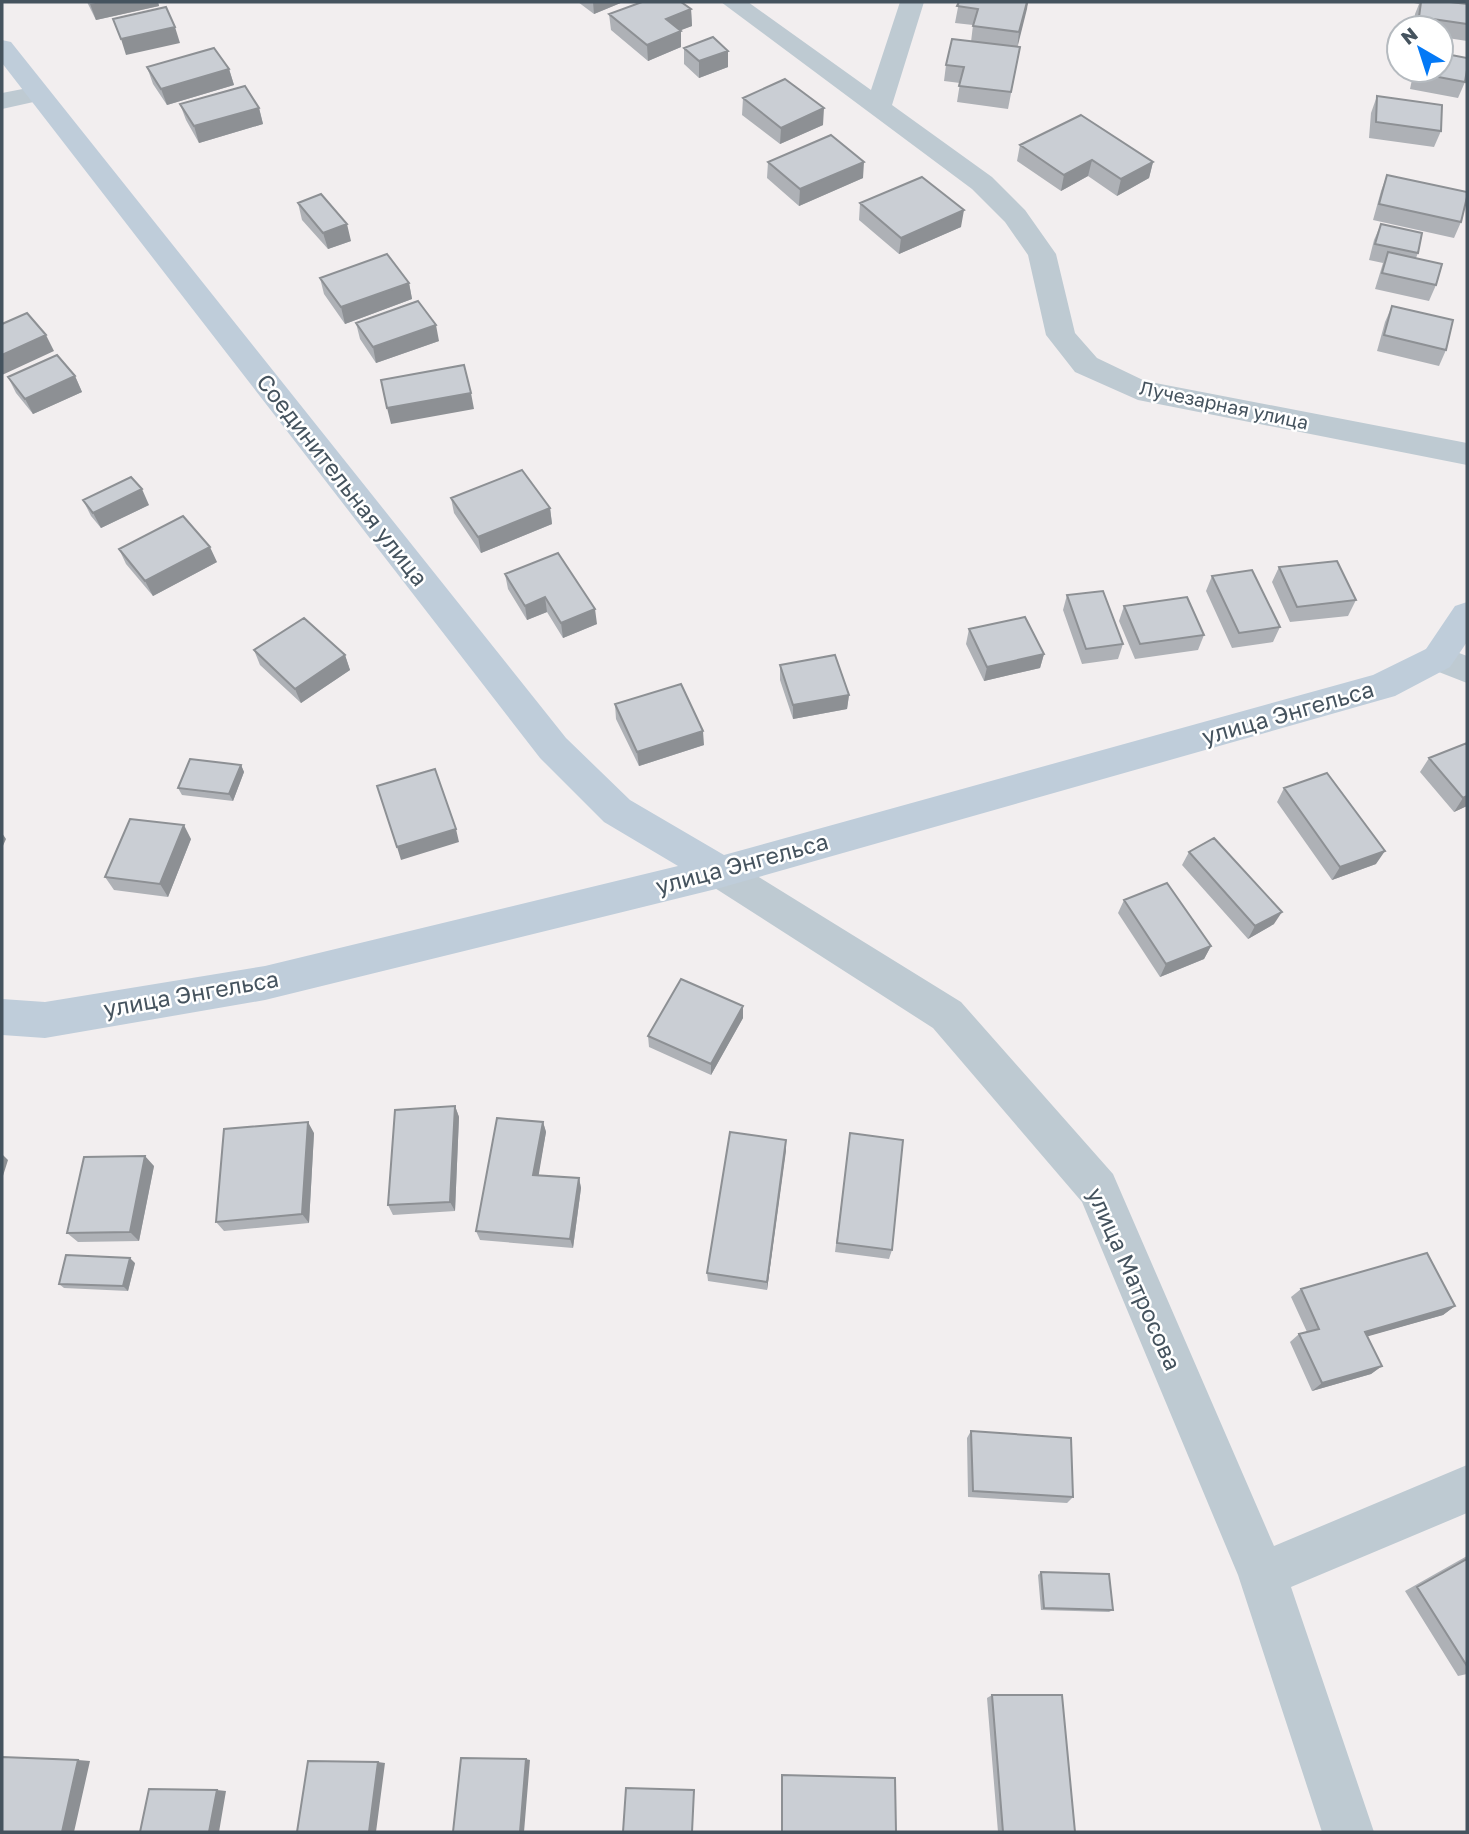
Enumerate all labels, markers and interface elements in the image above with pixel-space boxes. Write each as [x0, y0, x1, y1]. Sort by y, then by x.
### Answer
north arrow [1385, 14, 1455, 84]
text: N [1396, 22, 1422, 49]
street label: Соединительная улица [251, 368, 434, 591]
street label: Лучезарная улица [1138, 375, 1311, 434]
street label: улица Энгельса [1199, 674, 1377, 750]
street label: улица Энгельса [652, 827, 831, 900]
street label: улица Энгельса [101, 964, 281, 1022]
street label: улица Матросова [1082, 1183, 1188, 1374]

